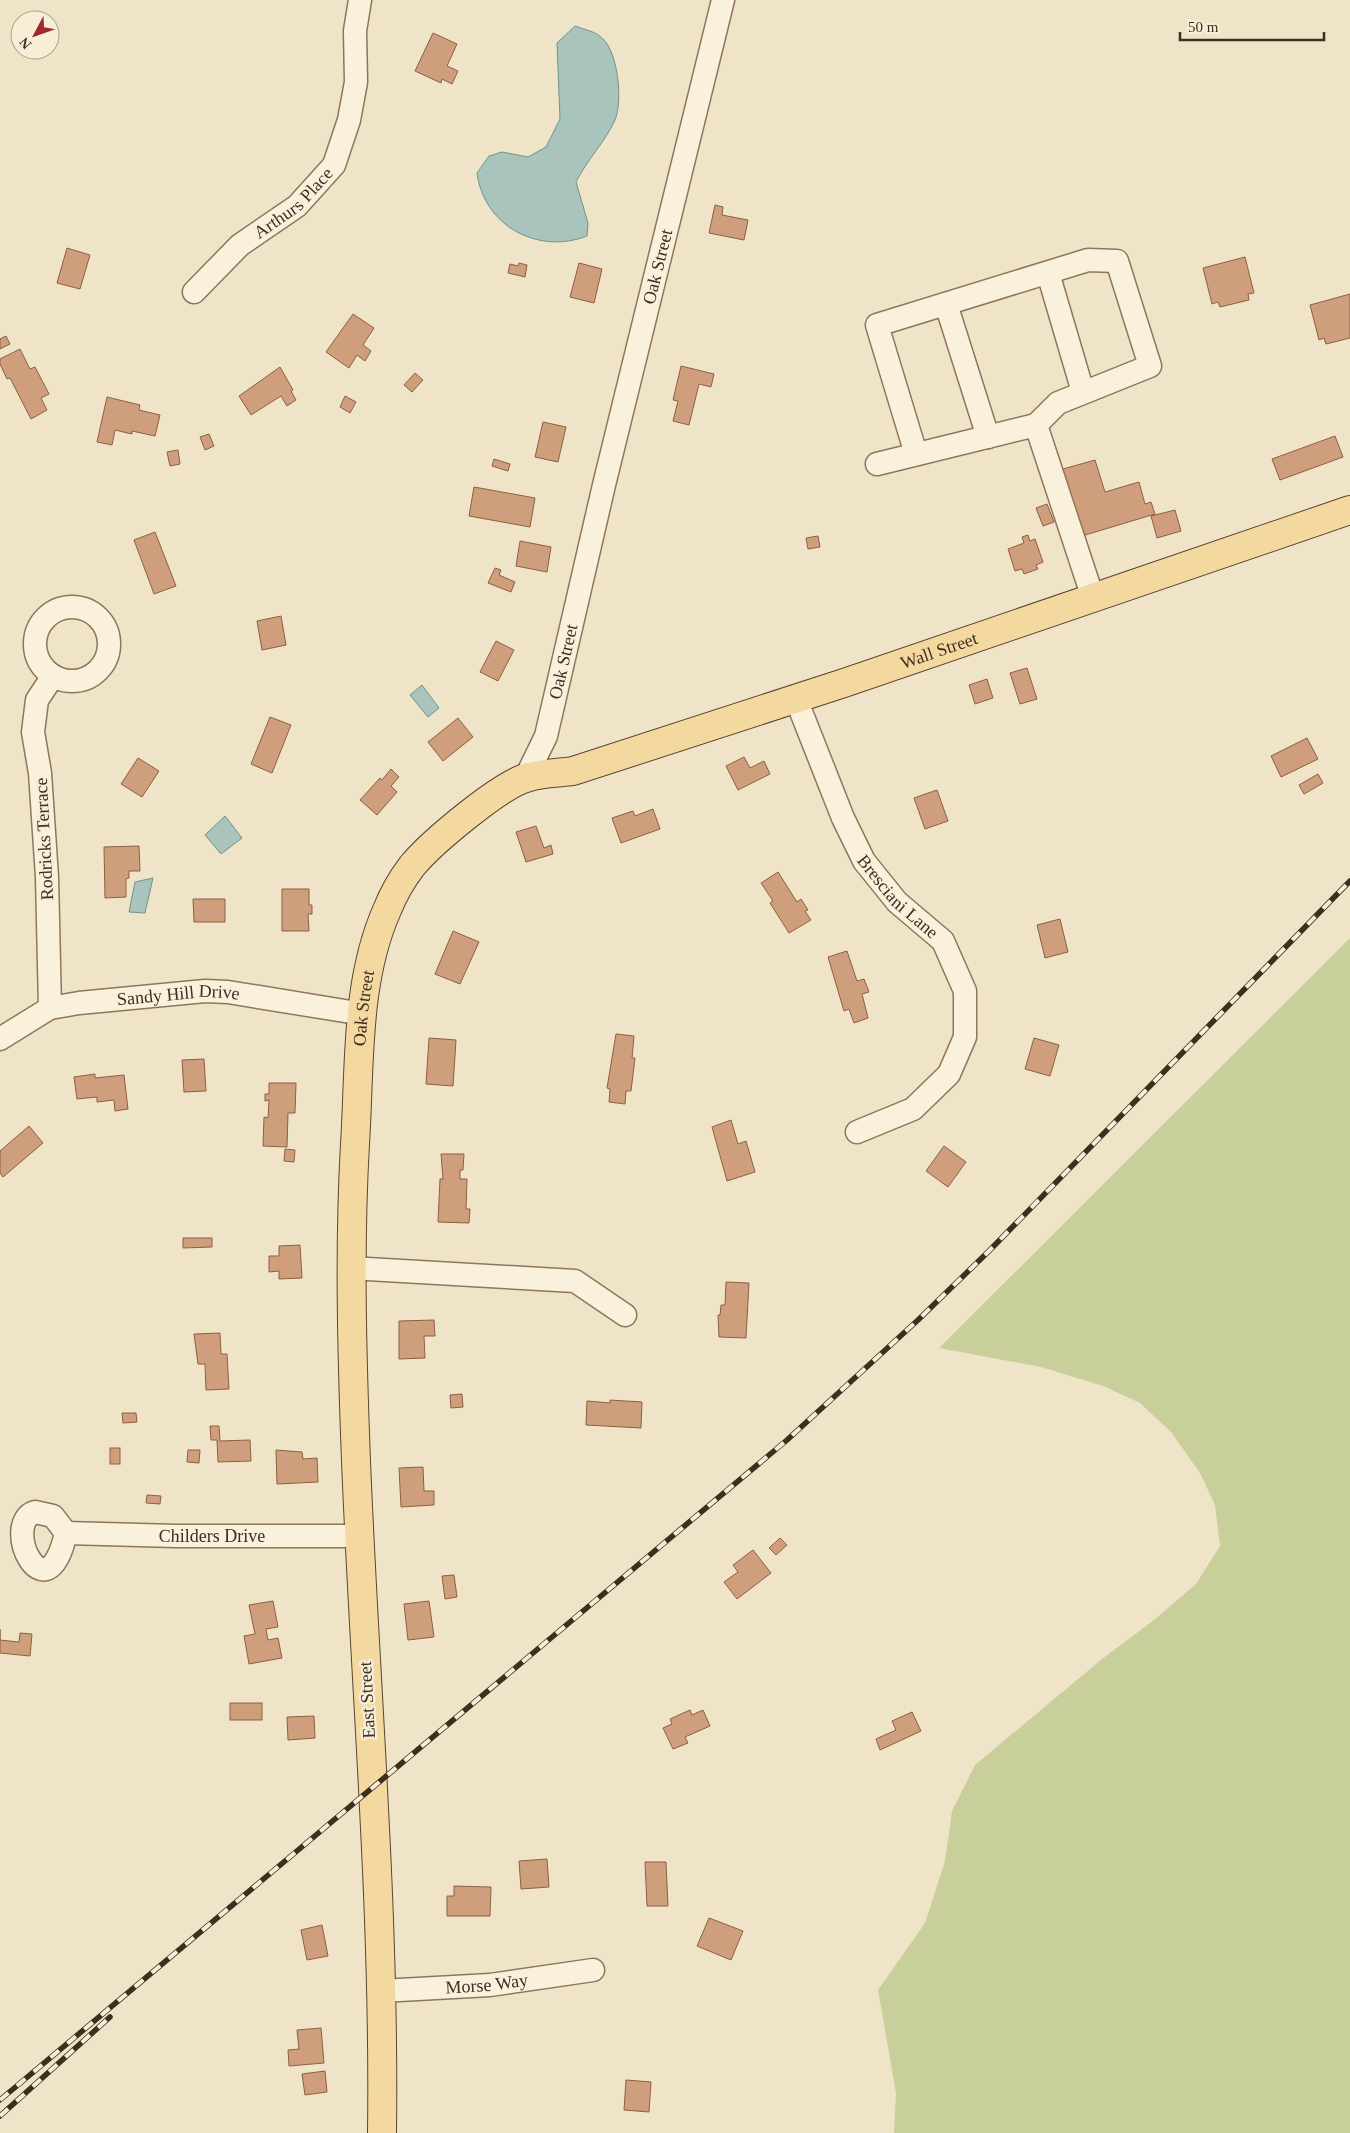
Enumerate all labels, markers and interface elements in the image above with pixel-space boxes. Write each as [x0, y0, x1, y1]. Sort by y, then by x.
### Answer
north arrow [10, 10, 60, 60]
scale bar [1180, 10, 1324, 42]
text: 50 m [1188, 19, 1219, 35]
text: N [17, 34, 35, 52]
street label: Arthurs Place [250, 163, 337, 243]
street label: Oak Street [639, 227, 676, 306]
street label: Oak Street [545, 622, 582, 701]
street label: Wall Street [898, 628, 980, 673]
street label: Rodricks Terrace [31, 777, 57, 901]
street label: Bresciani Lane [853, 851, 942, 943]
street label: Oak Street [349, 968, 378, 1047]
street label: Sandy Hill Drive [116, 981, 241, 1009]
street label: Childers Drive [158, 1526, 265, 1546]
street label: East Street [355, 1661, 379, 1739]
street label: Morse Way [445, 1970, 529, 1997]

